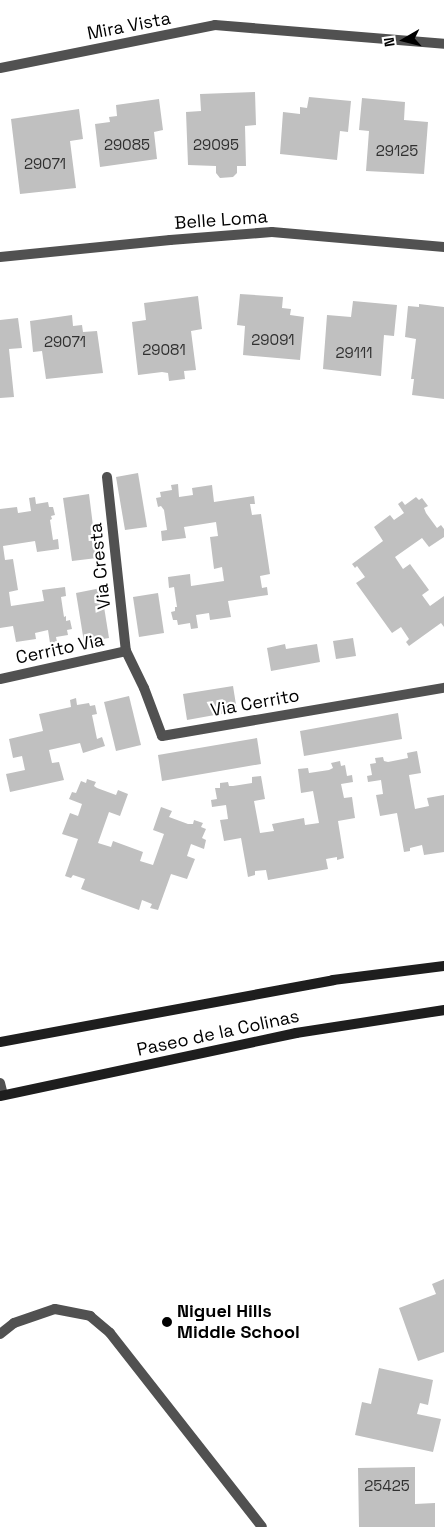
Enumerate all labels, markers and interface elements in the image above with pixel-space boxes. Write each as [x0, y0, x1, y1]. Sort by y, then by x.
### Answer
street label: Mira Vista [85, 7, 173, 45]
north arrow [379, 15, 429, 65]
text: N [380, 36, 399, 48]
house number: 29085 [104, 136, 150, 154]
house number: 29095 [193, 136, 239, 154]
house number: 29125 [376, 142, 418, 160]
house number: 29071 [24, 155, 66, 173]
street label: Belle Loma [174, 206, 268, 234]
house number: 29091 [251, 331, 295, 349]
house number: 29071 [44, 333, 86, 351]
house number: 29081 [142, 341, 186, 359]
house number: 29111 [336, 344, 372, 362]
street label: Via Cresta [85, 522, 115, 610]
street label: Cerrito Via [14, 629, 106, 669]
street label: Via Cerrito [209, 685, 301, 721]
street label: Paseo de la Colinas [135, 1005, 301, 1061]
place label: Niguel Hills Middle School [177, 1301, 300, 1344]
marker: Niguel Hills Middle School [161, 1316, 173, 1328]
house number: 25425 [364, 1477, 410, 1495]

